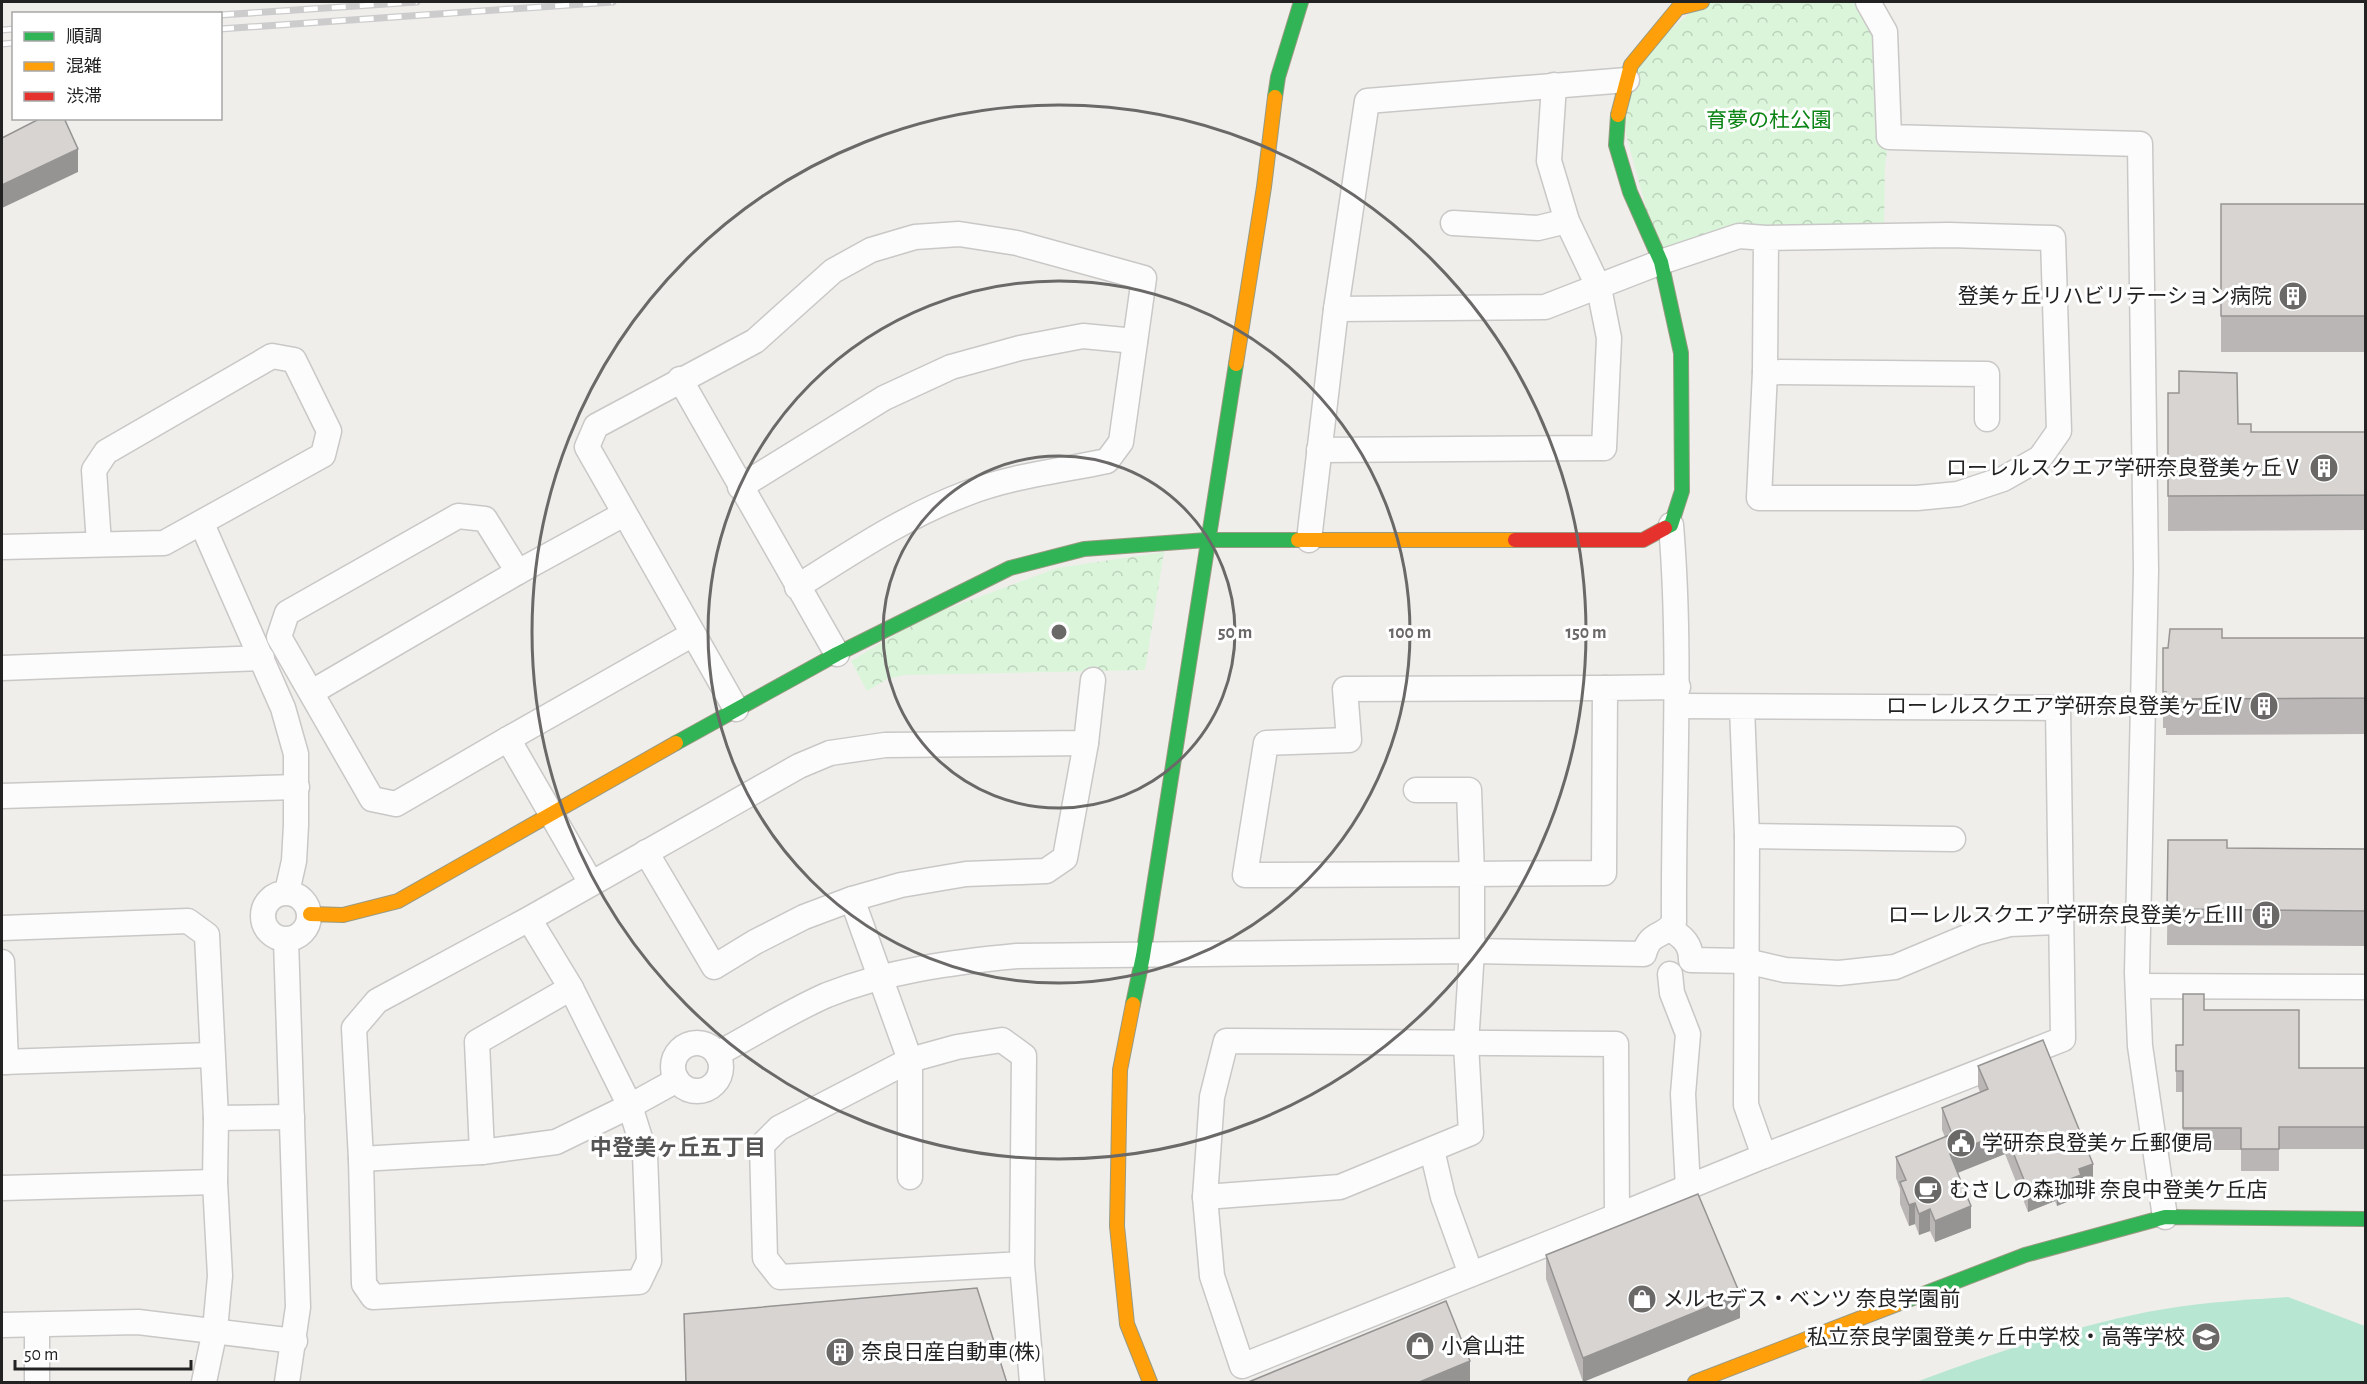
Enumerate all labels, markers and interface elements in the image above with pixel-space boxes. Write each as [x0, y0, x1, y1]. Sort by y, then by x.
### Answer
legend [12, 12, 222, 120]
text: 順調 [66, 28, 102, 46]
text: 混雑 [66, 56, 102, 76]
text: 渋滞 [66, 87, 102, 106]
park label: 育夢の杜公園 [1706, 109, 1832, 131]
building icon: 登美ヶ丘リハビリテーション病院 [2277, 280, 2309, 312]
place label: 登美ヶ丘リハビリテーション病院 [1957, 285, 2272, 307]
building icon: ローレルスクエア学研奈良登美ヶ丘Ⅴ [2308, 452, 2340, 484]
place label: ローレルスクエア学研奈良登美ヶ丘Ⅴ [1946, 457, 2303, 479]
centre of rings [1049, 622, 1069, 642]
text: 50 m [1218, 624, 1252, 642]
text: 100 m [1389, 624, 1431, 642]
text: 150 m [1566, 624, 1606, 642]
building icon: ローレルスクエア学研奈良登美ヶ丘Ⅳ [2248, 690, 2280, 722]
place label: ローレルスクエア学研奈良登美ヶ丘Ⅳ [1886, 695, 2243, 717]
building icon: ローレルスクエア学研奈良登美ヶ丘Ⅲ [2250, 899, 2282, 931]
place label: ローレルスクエア学研奈良登美ヶ丘Ⅲ [1888, 904, 2245, 926]
public building icon: 学研奈良登美ヶ丘郵便局 [1945, 1127, 1977, 1159]
place label: 学研奈良登美ヶ丘郵便局 [1982, 1132, 2213, 1154]
district label: 中登美ヶ丘五丁目 [590, 1136, 766, 1159]
cafe icon: むさしの森珈琲 奈良中登美ケ丘店 [1912, 1174, 1944, 1206]
place label: むさしの森珈琲 奈良中登美ケ丘店 [1949, 1179, 2267, 1201]
shop icon: メルセデス・ベンツ 奈良学園前 [1626, 1283, 1658, 1315]
place label: メルセデス・ベンツ 奈良学園前 [1663, 1288, 1960, 1310]
school or university icon: 私立奈良学園登美ヶ丘中学校・高等学校 [2190, 1321, 2222, 1353]
place label: 私立奈良学園登美ヶ丘中学校・高等学校 [1807, 1326, 2185, 1348]
shop icon: 小倉山荘 [1404, 1330, 1436, 1362]
scale bar [15, 1333, 190, 1371]
place label: 小倉山荘 [1441, 1335, 1525, 1357]
building icon: 奈良日産自動車(株) [824, 1336, 856, 1368]
place label: 奈良日産自動車(株) [861, 1341, 1041, 1363]
text: 50 m [24, 1346, 58, 1364]

